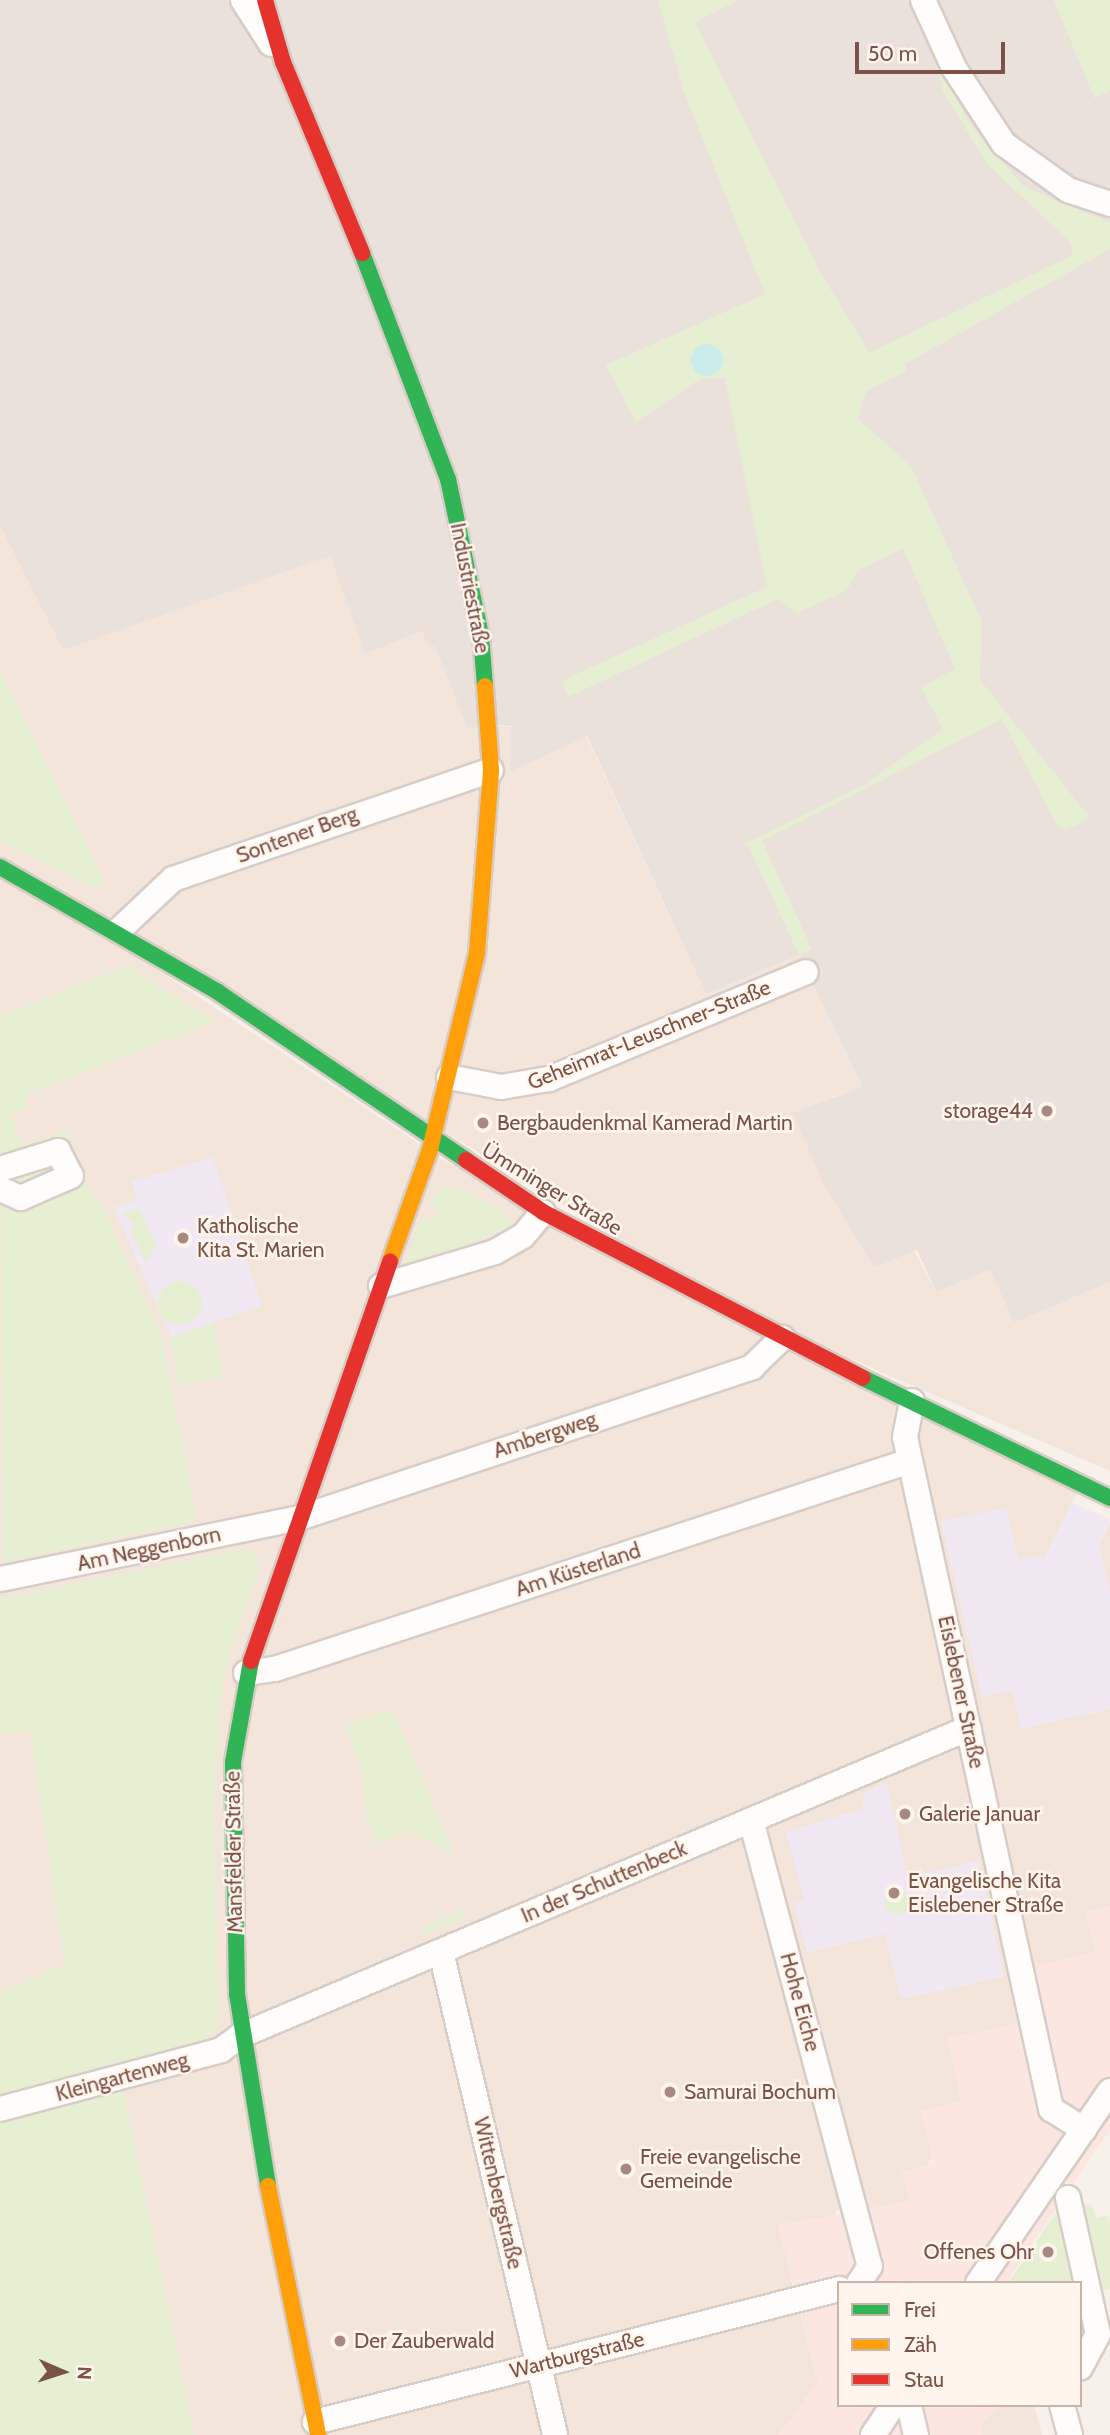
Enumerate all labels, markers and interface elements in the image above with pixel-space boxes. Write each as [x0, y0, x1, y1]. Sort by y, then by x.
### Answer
scale bar [858, 28, 1009, 72]
text: 50 m [868, 41, 917, 66]
street label: Industriestraße [445, 521, 495, 655]
street label: Sontener Berg [233, 801, 361, 869]
street label: Geheimrat-Leuschner-Straße [524, 975, 774, 1095]
place label: storage44 [944, 1098, 1033, 1124]
marker: storage44 [1039, 1103, 1055, 1119]
place label: Bergbaudenkmal Kamerad Martin [497, 1110, 793, 1136]
marker: Bergbaudenkmal Kamerad Martin [475, 1115, 491, 1131]
street label: Ümminger Straße [477, 1137, 627, 1241]
place label: Katholische Kita St. Marien [197, 1213, 324, 1263]
marker: Katholische Kita St. Marien [175, 1230, 191, 1246]
street label: Ambergweg [490, 1406, 600, 1464]
street label: Am Neggenborn [75, 1521, 223, 1577]
street label: Am Küsterland [512, 1538, 644, 1602]
street label: Eislebener Straße [933, 1613, 989, 1771]
street label: Mansfelder Straße [220, 1771, 248, 1933]
place label: Galerie Januar [919, 1801, 1040, 1827]
marker: Galerie Januar [897, 1806, 913, 1822]
street label: In der Schuttenbeck [517, 1836, 691, 1928]
place label: Evangelische Kita Eislebener Straße [908, 1868, 1063, 1918]
marker: Evangelische Kita Eislebener Straße [886, 1885, 902, 1901]
street label: Hohe Eiche [775, 1950, 825, 2054]
street label: Kleingartenweg [53, 2047, 191, 2107]
place label: Samurai Bochum [684, 2079, 836, 2105]
marker: Samurai Bochum [662, 2084, 678, 2100]
street label: Wittenbergstraße [468, 2115, 528, 2271]
place label: Freie evangelische Gemeinde [640, 2144, 801, 2194]
marker: Freie evangelische Gemeinde [618, 2161, 634, 2177]
place label: Offenes Ohr [924, 2239, 1034, 2265]
marker: Offenes Ohr [1040, 2244, 1056, 2260]
legend [837, 2281, 1082, 2407]
text: Frei [904, 2297, 936, 2322]
street label: Wartburgstraße [507, 2326, 647, 2384]
place label: Der Zauberwald [354, 2328, 494, 2354]
text: Zäh [904, 2332, 937, 2357]
marker: Der Zauberwald [332, 2333, 348, 2349]
north arrow [28, 2337, 98, 2407]
text: N [73, 2366, 96, 2380]
text: Stau [904, 2367, 944, 2392]

